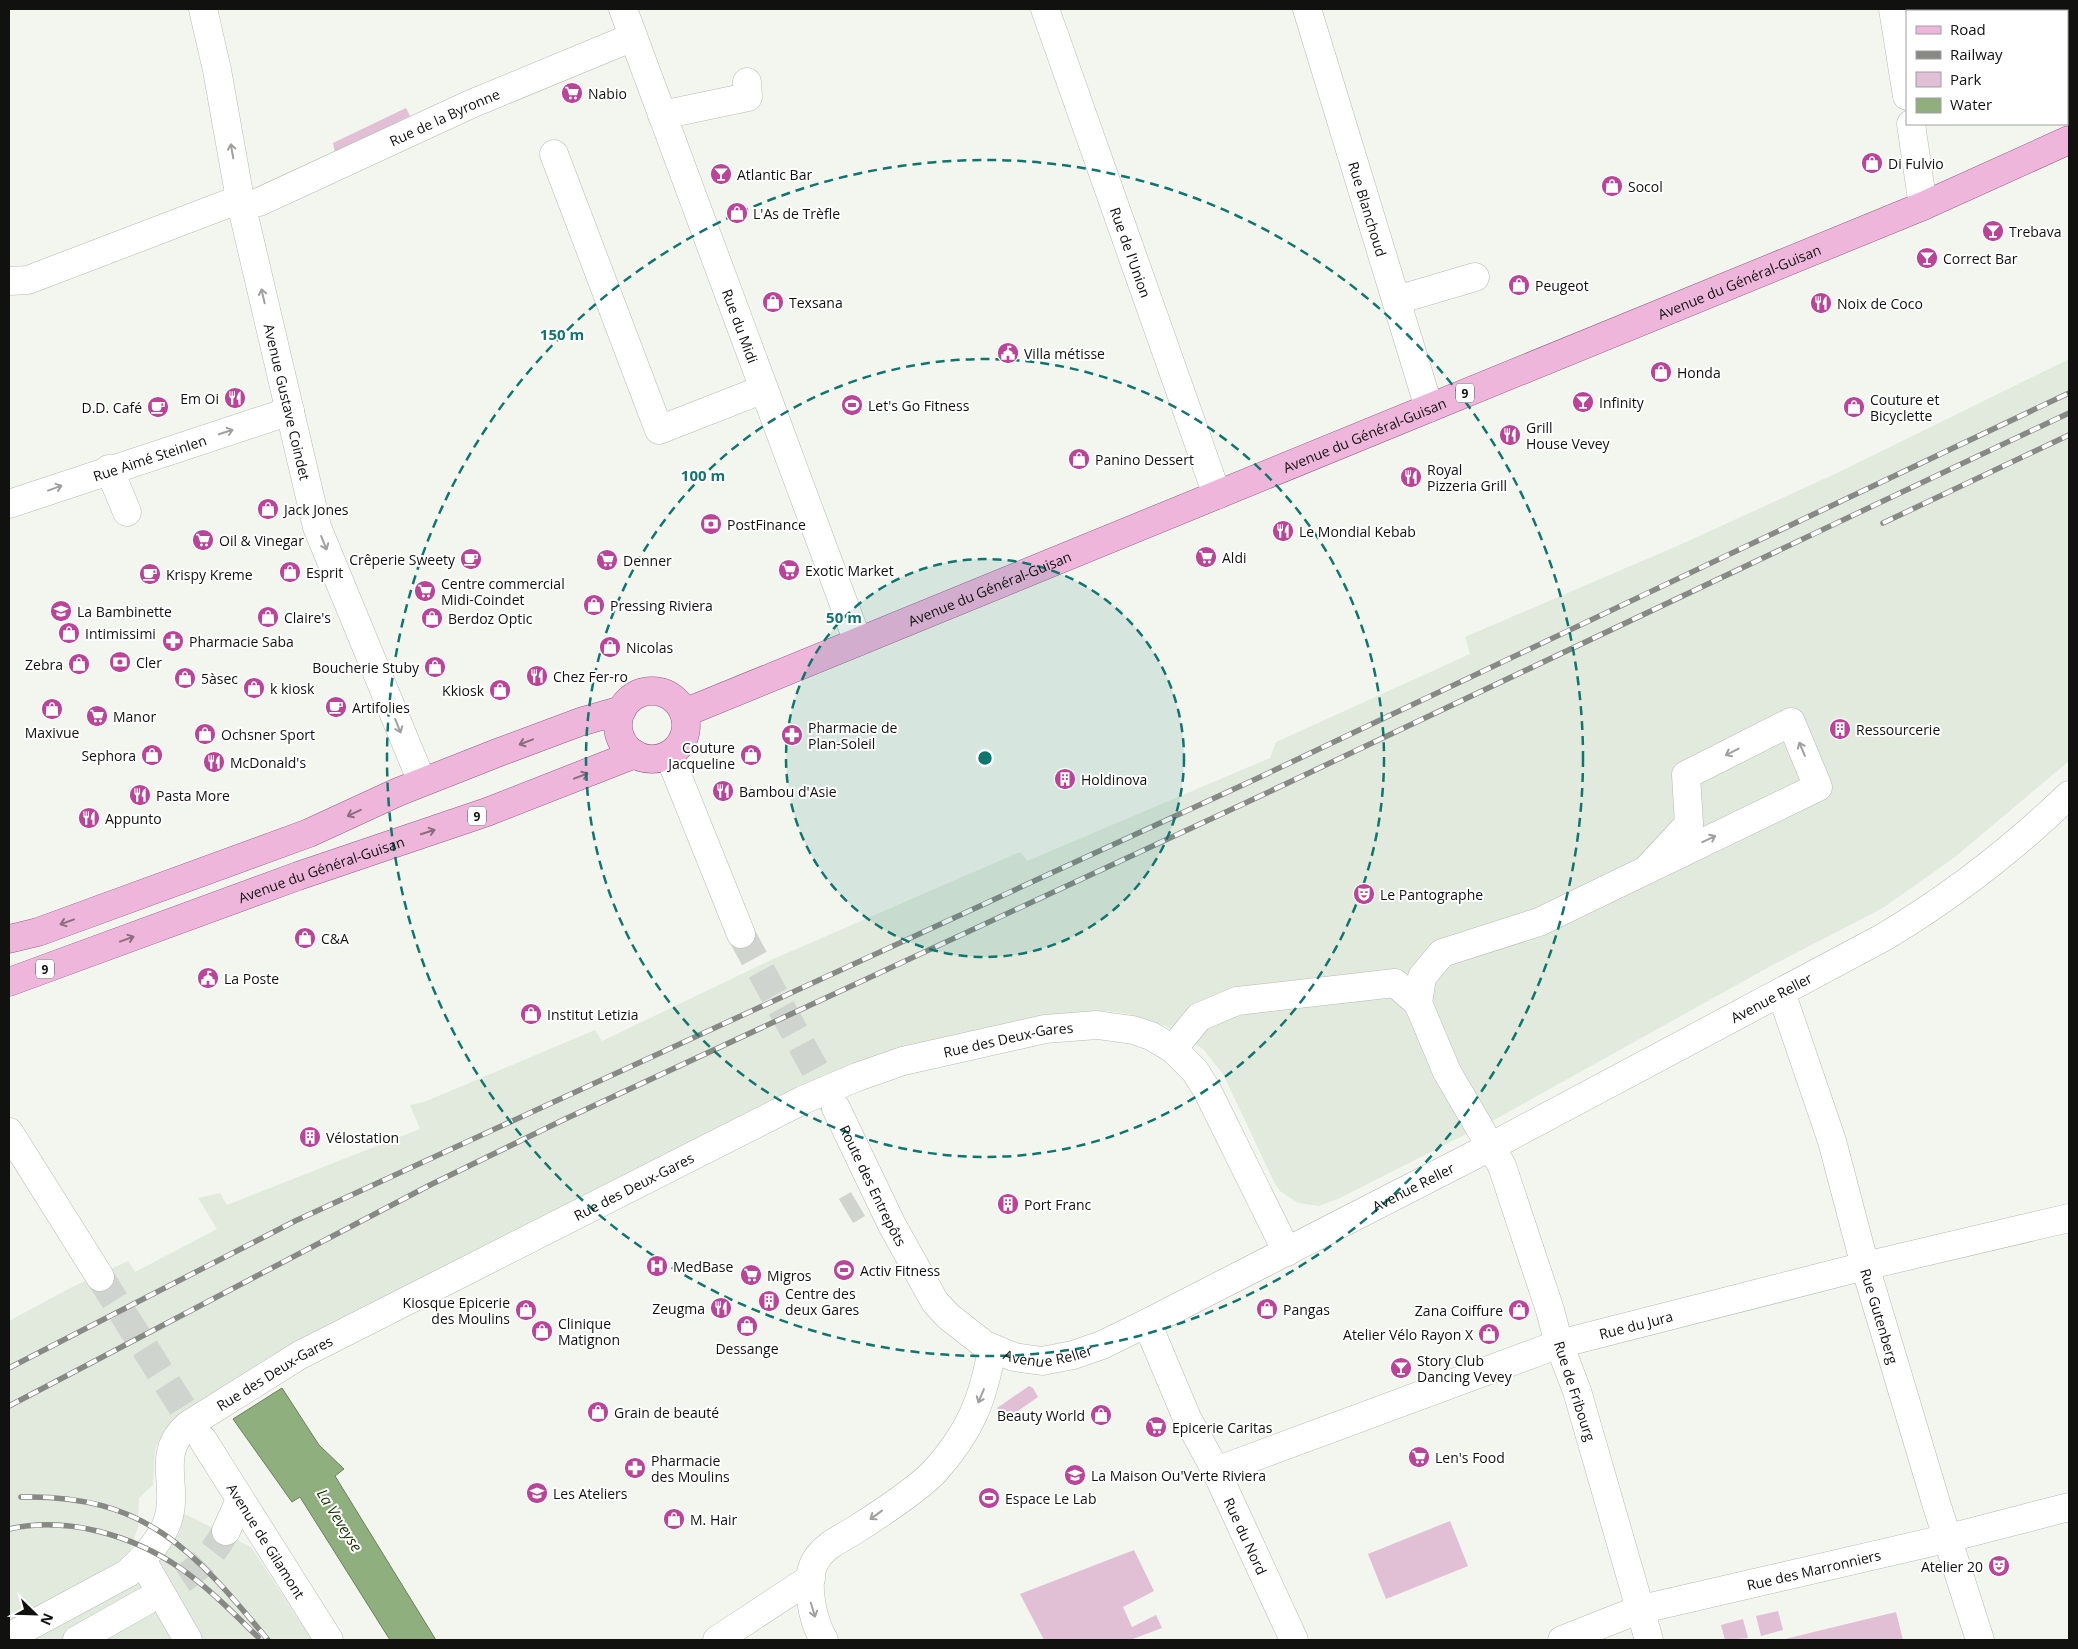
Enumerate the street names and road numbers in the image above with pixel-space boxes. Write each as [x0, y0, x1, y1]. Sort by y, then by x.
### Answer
street label: Rue de la Byronne [386, 84, 502, 150]
street label: Rue Blanchoud [1345, 159, 1392, 259]
street label: Rue de l'Union [1106, 204, 1156, 300]
street label: Avenue du Général-Guisan [1655, 239, 1824, 323]
street label: Rue du Midi [718, 286, 763, 366]
street label: Avenue Gustave Coindet [260, 322, 315, 482]
road number: 9 [1456, 383, 1474, 402]
street label: Avenue du Général-Guisan [1280, 393, 1449, 477]
street label: Rue Aimé Steinlen [90, 430, 209, 485]
street label: Avenue du Général-Guisan [905, 546, 1074, 630]
road number: 9 [468, 806, 486, 826]
street label: Avenue du Général-Guisan [235, 831, 407, 907]
road number: 9 [36, 960, 54, 979]
street label: Avenue Reller [1727, 968, 1815, 1027]
street label: Rue des Deux-Gares [941, 1017, 1074, 1061]
street label: Route des Entrepôts [836, 1122, 911, 1250]
street label: Rue des Deux-Gares [570, 1147, 697, 1224]
street label: Avenue Reller [1369, 1157, 1457, 1215]
street label: Rue Gutenberg [1857, 1266, 1903, 1366]
street label: Rue du Jura [1597, 1306, 1675, 1343]
street label: Rue des Deux-Gares [213, 1330, 336, 1415]
street label: Rue de Fribourg [1550, 1339, 1600, 1444]
street label: Avenue Reller [1001, 1340, 1095, 1371]
street label: Avenue de Gilamont [223, 1480, 310, 1602]
street label: Rue du Nord [1220, 1494, 1272, 1578]
street label: Rue des Marronniers [1745, 1545, 1883, 1594]

